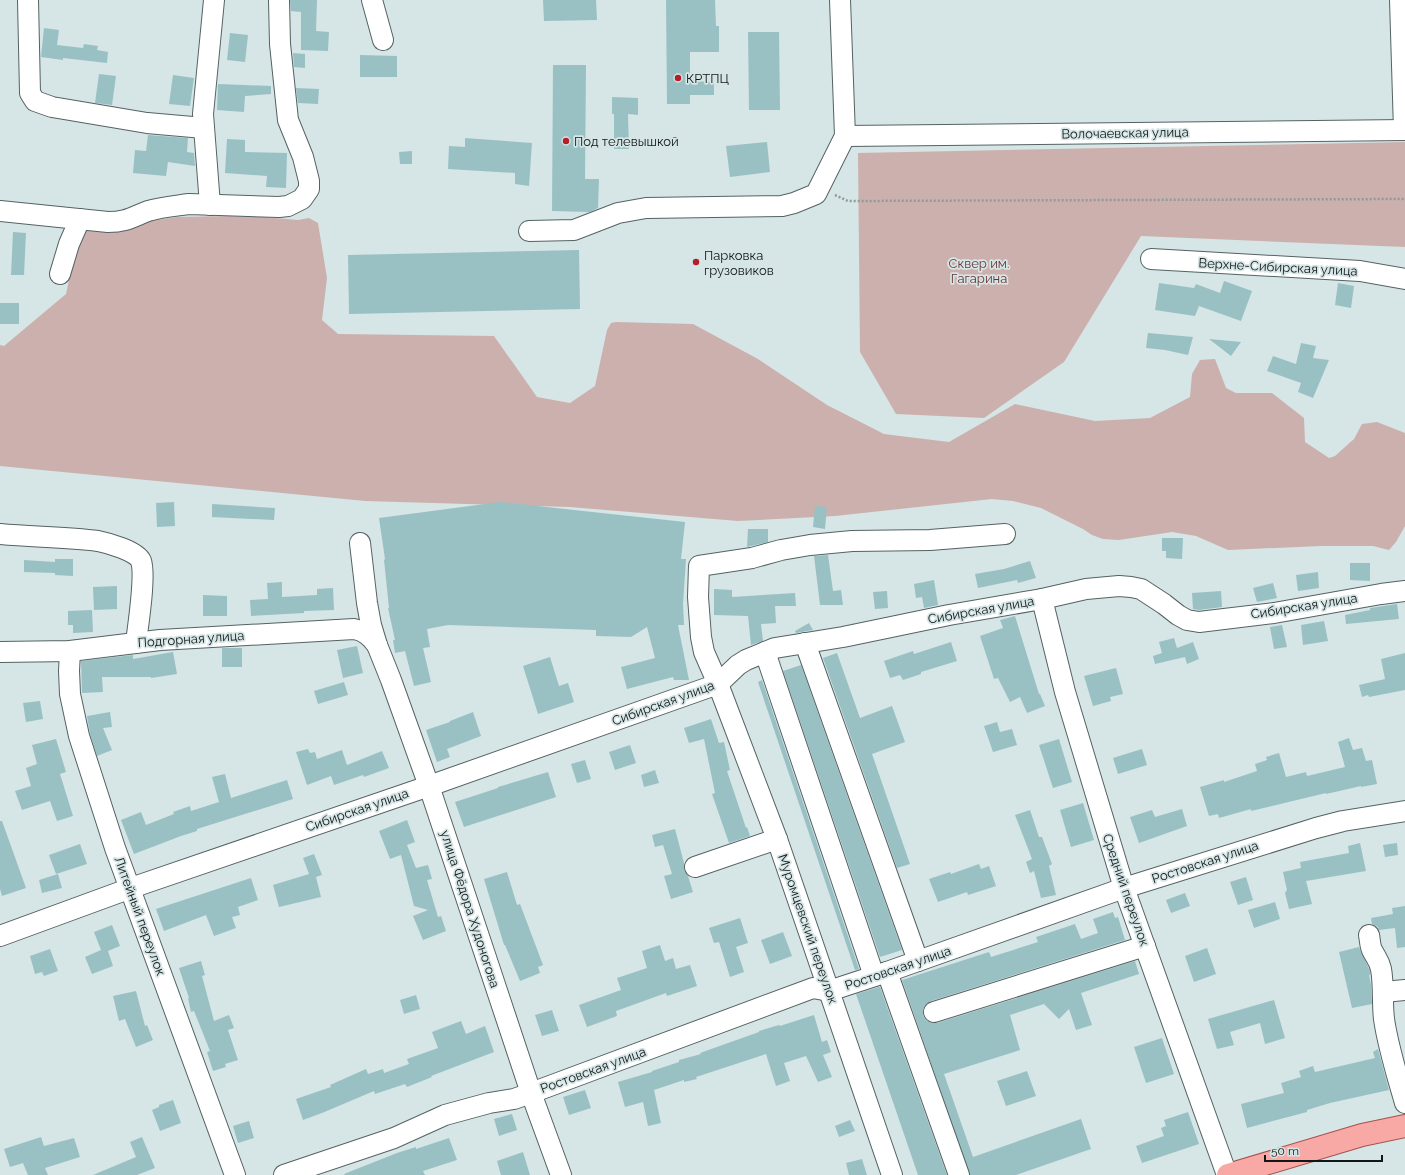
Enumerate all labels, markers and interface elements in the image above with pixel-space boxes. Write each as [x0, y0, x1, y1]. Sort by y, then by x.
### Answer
place label: КРТПЦ [686, 71, 729, 86]
marker: КРТПЦ [673, 73, 683, 83]
street label: Волочаевская улица [1061, 124, 1189, 142]
place label: Под телевышкой [574, 134, 679, 149]
marker: Под телевышкой [561, 136, 571, 146]
place label: Парковка грузовиков [704, 248, 774, 278]
street label: Верхне-Сибирская улица [1198, 255, 1358, 279]
park label: Сквер им. Гагарина [949, 256, 1009, 286]
marker: Парковка грузовиков [691, 257, 701, 267]
street label: Сибирская улица [1250, 590, 1358, 622]
street label: Сибирская улица [927, 593, 1035, 627]
street label: Подгорная улица [137, 628, 245, 650]
street label: Сибирская улица [610, 678, 716, 728]
street label: Сибирская улица [304, 785, 410, 835]
street label: улица Фёдора Худоногова [437, 828, 503, 990]
street label: Средний переулок [1100, 832, 1152, 948]
street label: Ростовская улица [1150, 838, 1260, 886]
street label: Муромцевский переулок [775, 852, 841, 1006]
street label: Литейный переулок [111, 854, 169, 978]
street label: Ростовская улица [843, 943, 953, 993]
street label: Ростовская улица [538, 1044, 648, 1096]
scale bar [1265, 1137, 1382, 1163]
text: 50 m [1271, 1144, 1299, 1158]

